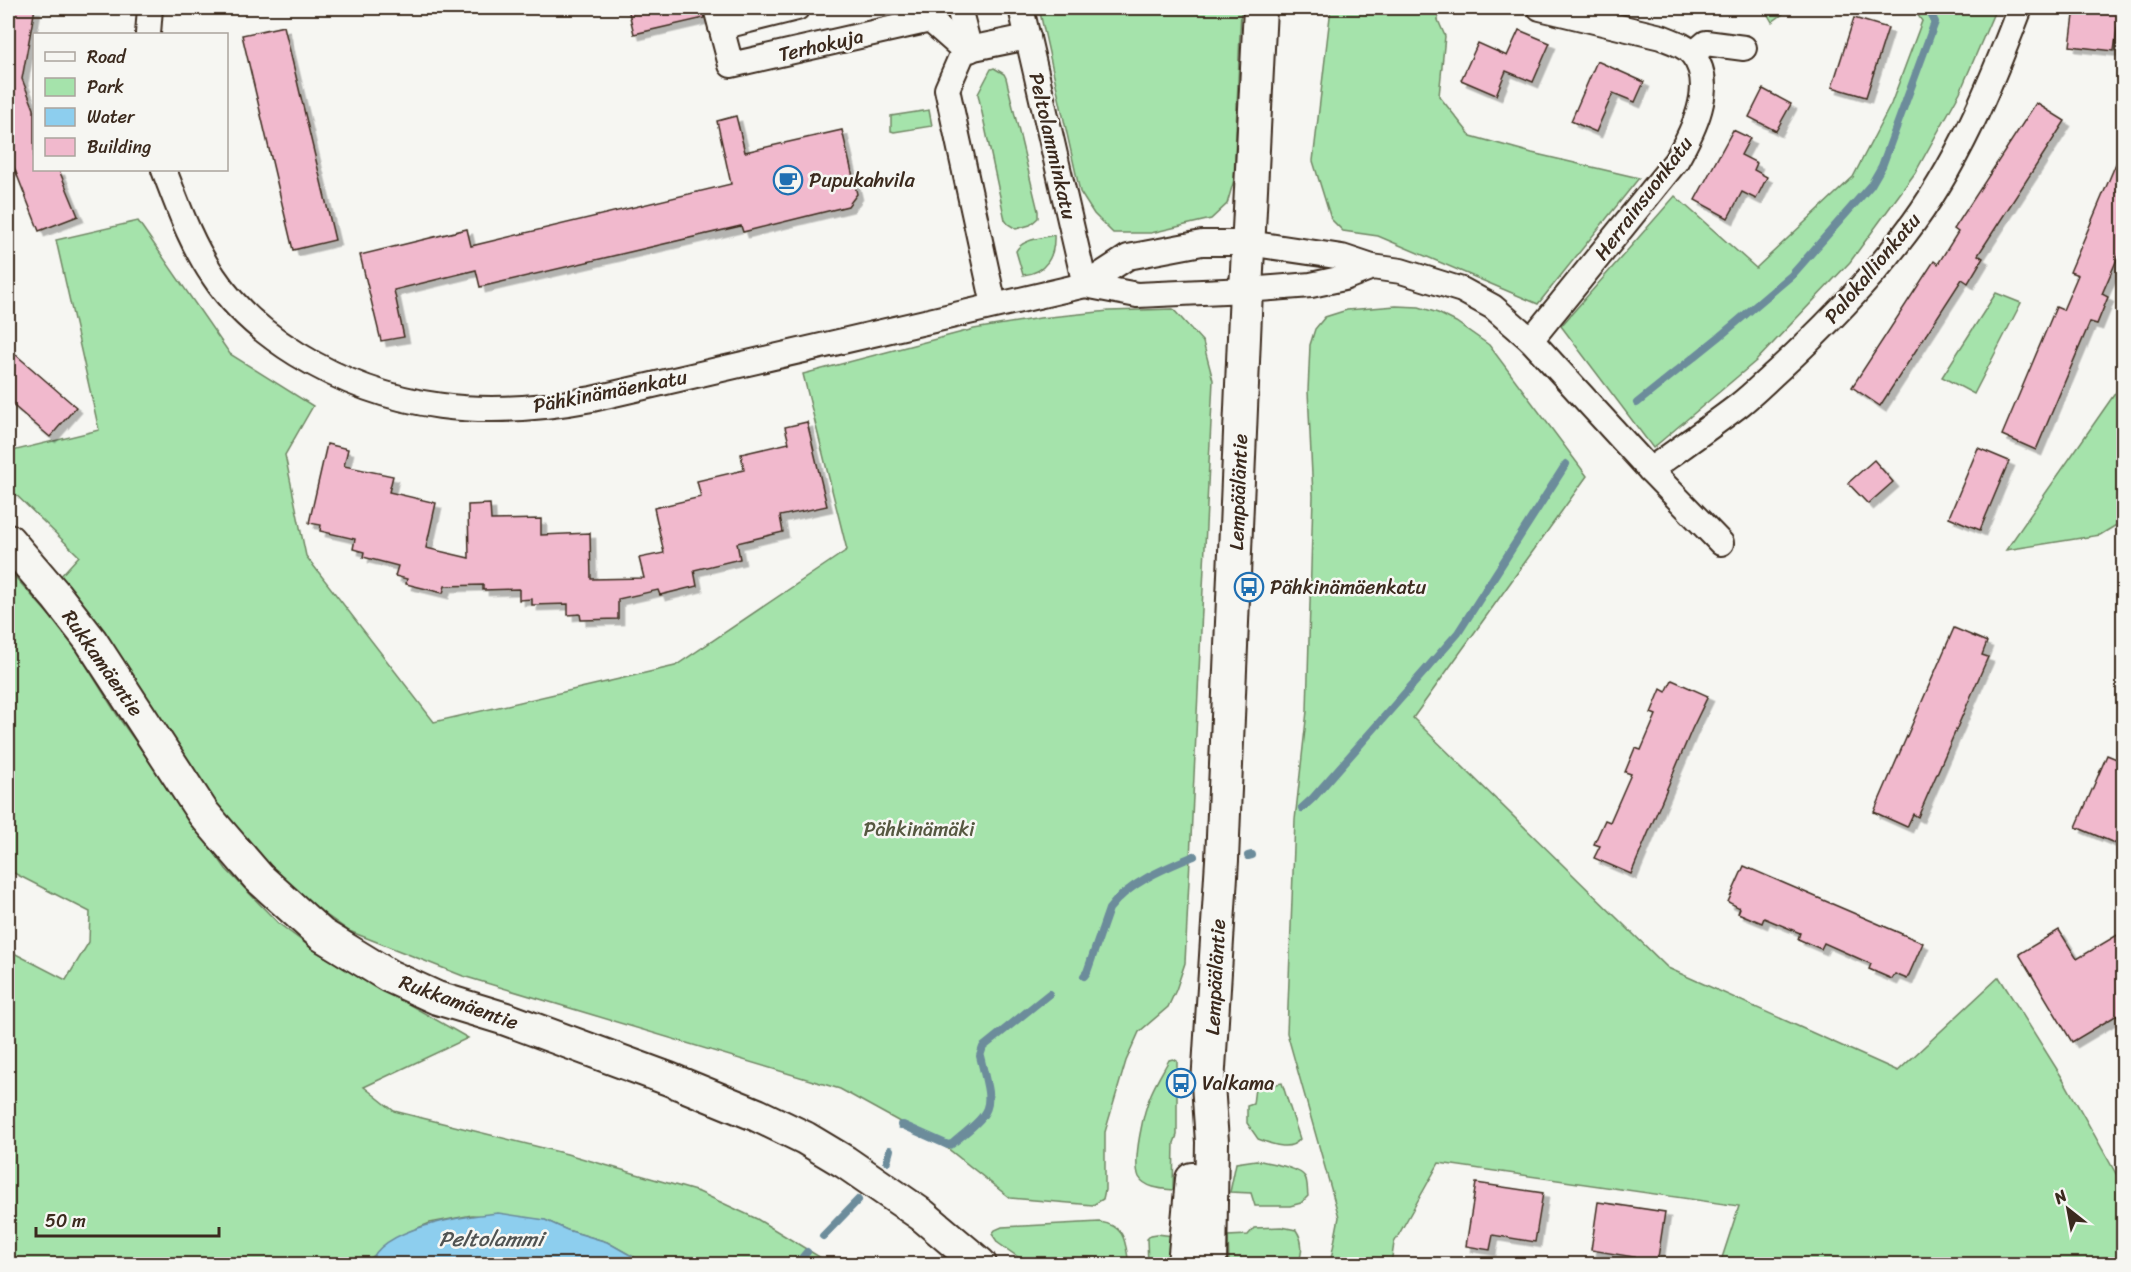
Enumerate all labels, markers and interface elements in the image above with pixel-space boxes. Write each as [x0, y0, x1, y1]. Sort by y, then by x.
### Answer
street label: Terhokuja [775, 19, 867, 72]
legend [33, 33, 228, 171]
text: Road [87, 41, 127, 73]
street label: Peltolamminkatu [1019, 69, 1086, 223]
text: Park [87, 71, 124, 103]
text: Water [87, 101, 136, 133]
street label: Herrainsuonkatu [1585, 128, 1702, 268]
text: Building [87, 131, 151, 163]
place label: Pupukahvila [809, 163, 916, 198]
cafe icon: Pupukahvila [772, 164, 804, 196]
street label: Palokallionkatu [1815, 205, 1930, 332]
street label: Pähkinämäenkatu [530, 359, 690, 424]
street label: Lempääläntie [1219, 433, 1258, 551]
place label: Pähkinämäenkatu [1270, 570, 1427, 605]
bus stop icon: Pähkinämäenkatu [1233, 571, 1265, 603]
street label: Rukkamäentie [53, 602, 153, 724]
park label: Pähkinämäki [863, 812, 976, 847]
street label: Lempääläntie [1195, 918, 1236, 1036]
street label: Rukkamäentie [394, 965, 523, 1040]
place label: Valkama [1202, 1066, 1274, 1101]
bus stop icon: Valkama [1165, 1067, 1197, 1099]
north arrow [2038, 1179, 2098, 1239]
text: N [2047, 1181, 2074, 1212]
scale bar [36, 1200, 219, 1238]
text: 50 m [45, 1205, 86, 1237]
water label: Peltolammi [439, 1220, 547, 1258]

